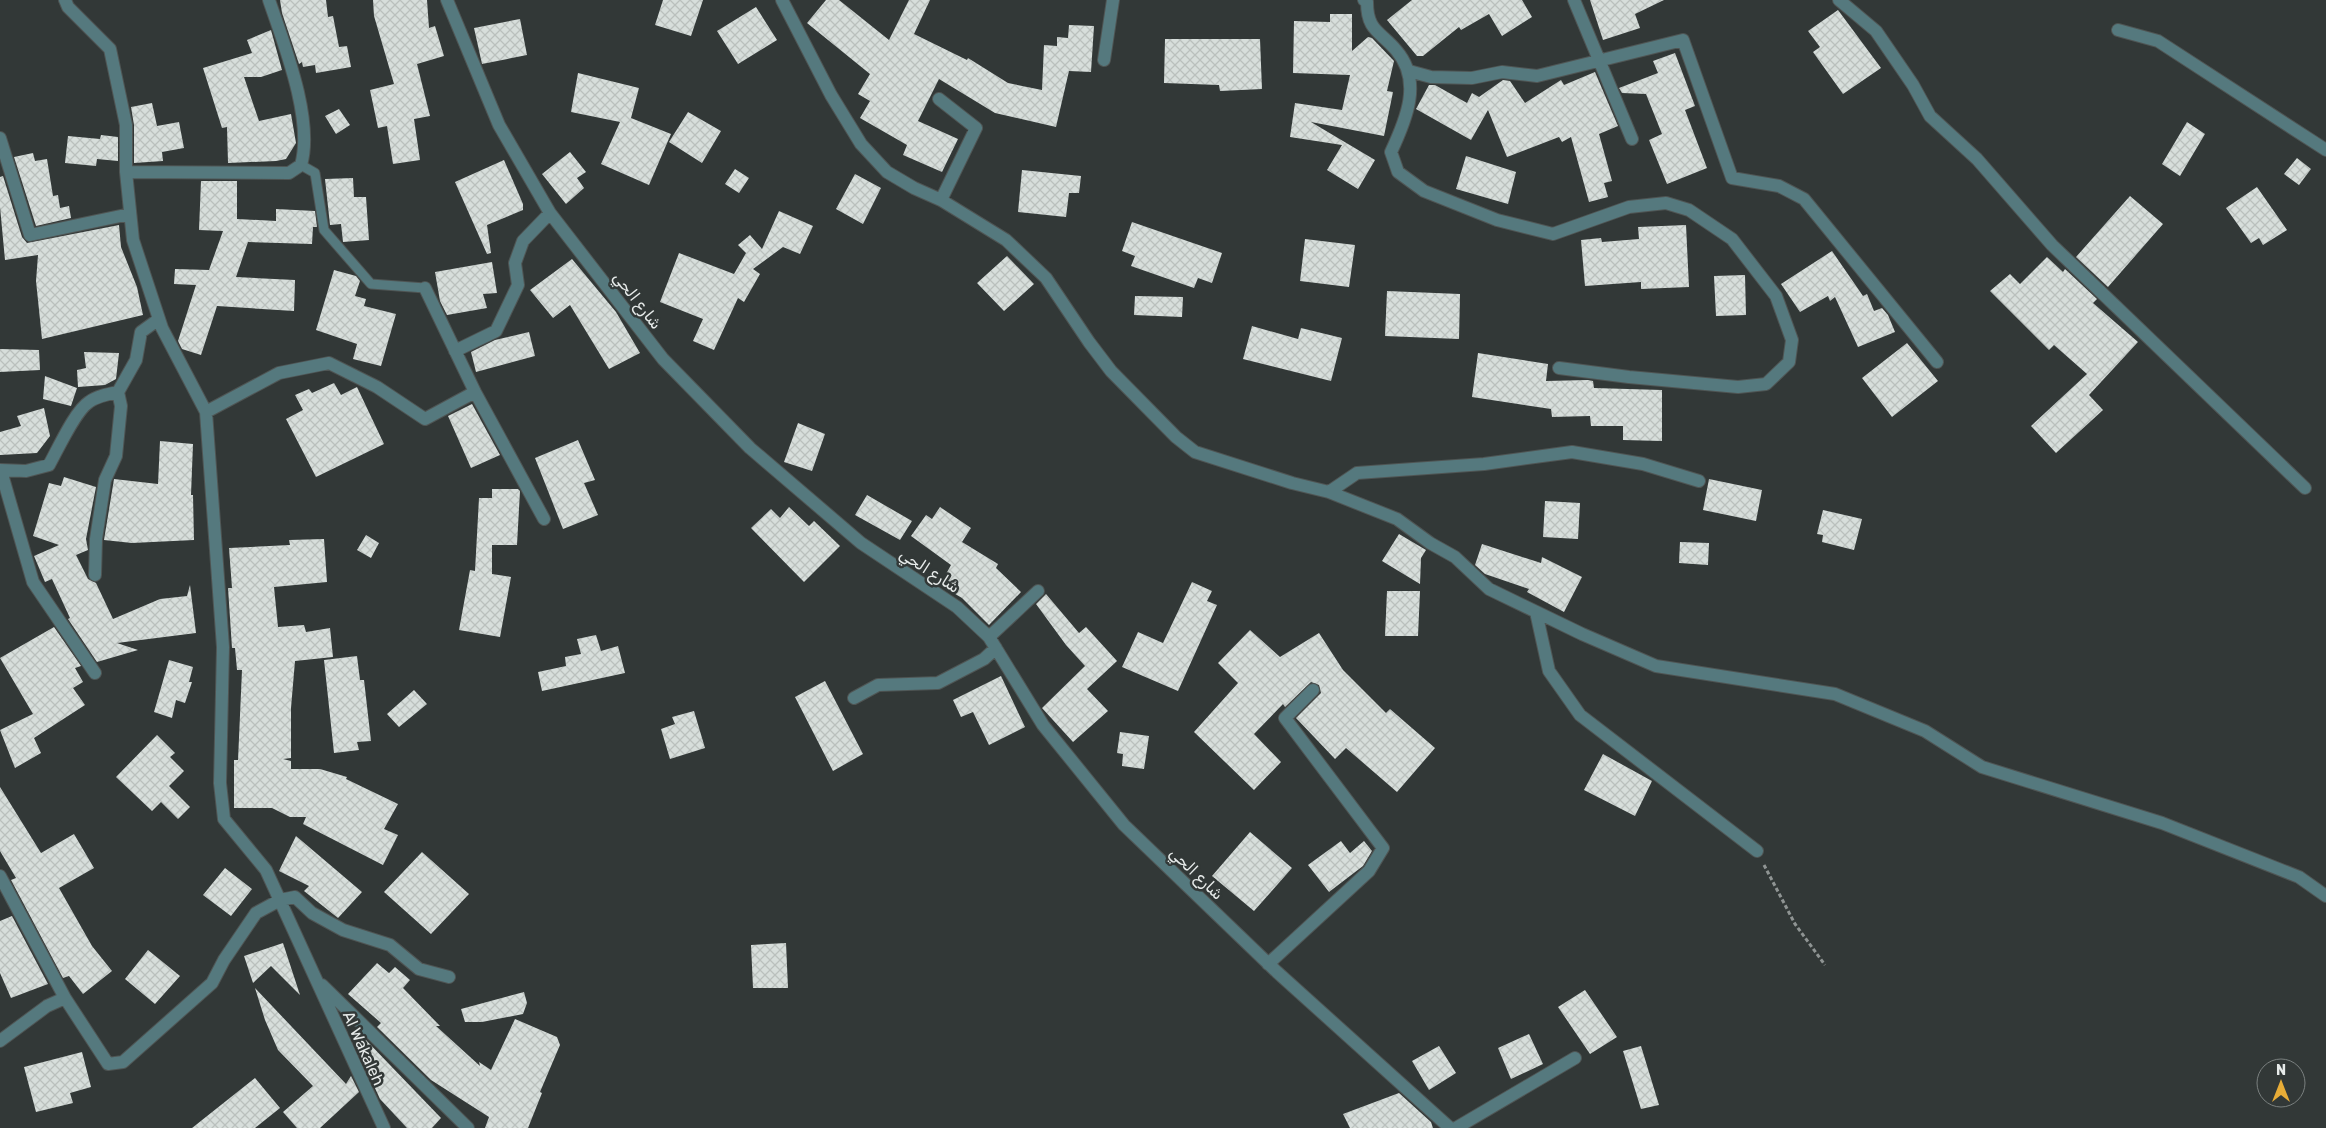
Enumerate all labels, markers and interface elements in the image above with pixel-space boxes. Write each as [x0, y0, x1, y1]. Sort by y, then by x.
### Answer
street label: شارع الحي [607, 268, 666, 335]
street label: شارع الحي [895, 544, 963, 599]
street label: شارع الحي [1164, 843, 1228, 906]
street label: Al Wakaleh [339, 1008, 388, 1088]
north arrow [2256, 1058, 2306, 1108]
text: N [2276, 1062, 2286, 1079]

